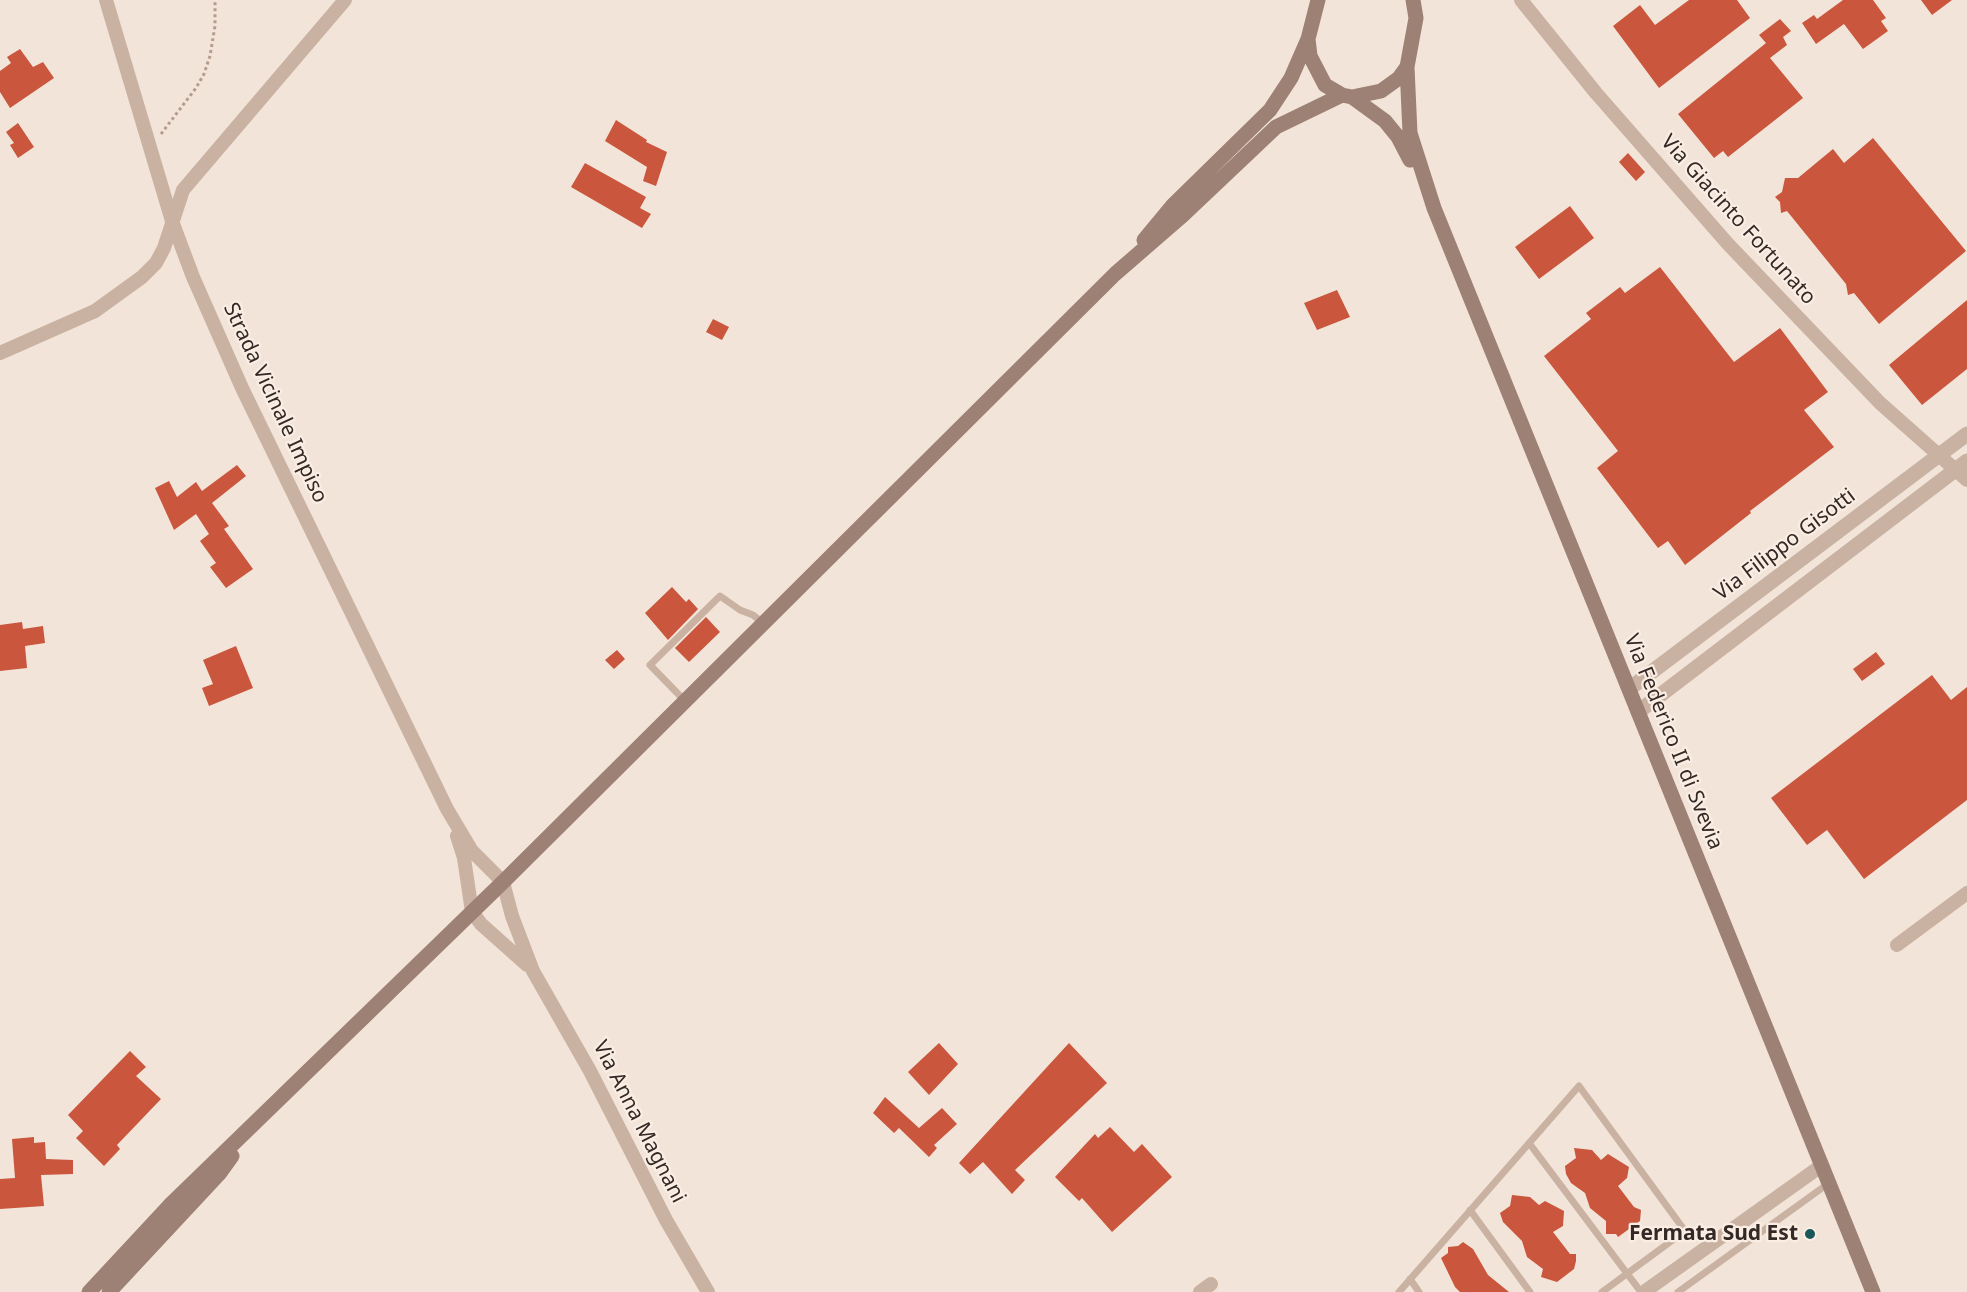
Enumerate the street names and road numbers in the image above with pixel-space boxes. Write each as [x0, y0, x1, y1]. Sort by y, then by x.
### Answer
street label: Via Giacinto Fortunato [1655, 130, 1821, 310]
street label: Strada Vicinale Impiso [217, 299, 333, 507]
street label: Via Filippo Gisotti [1709, 484, 1861, 606]
street label: Via Federico II di Svevia [1618, 631, 1728, 853]
street label: Via Anna Magnani [587, 1037, 691, 1207]

